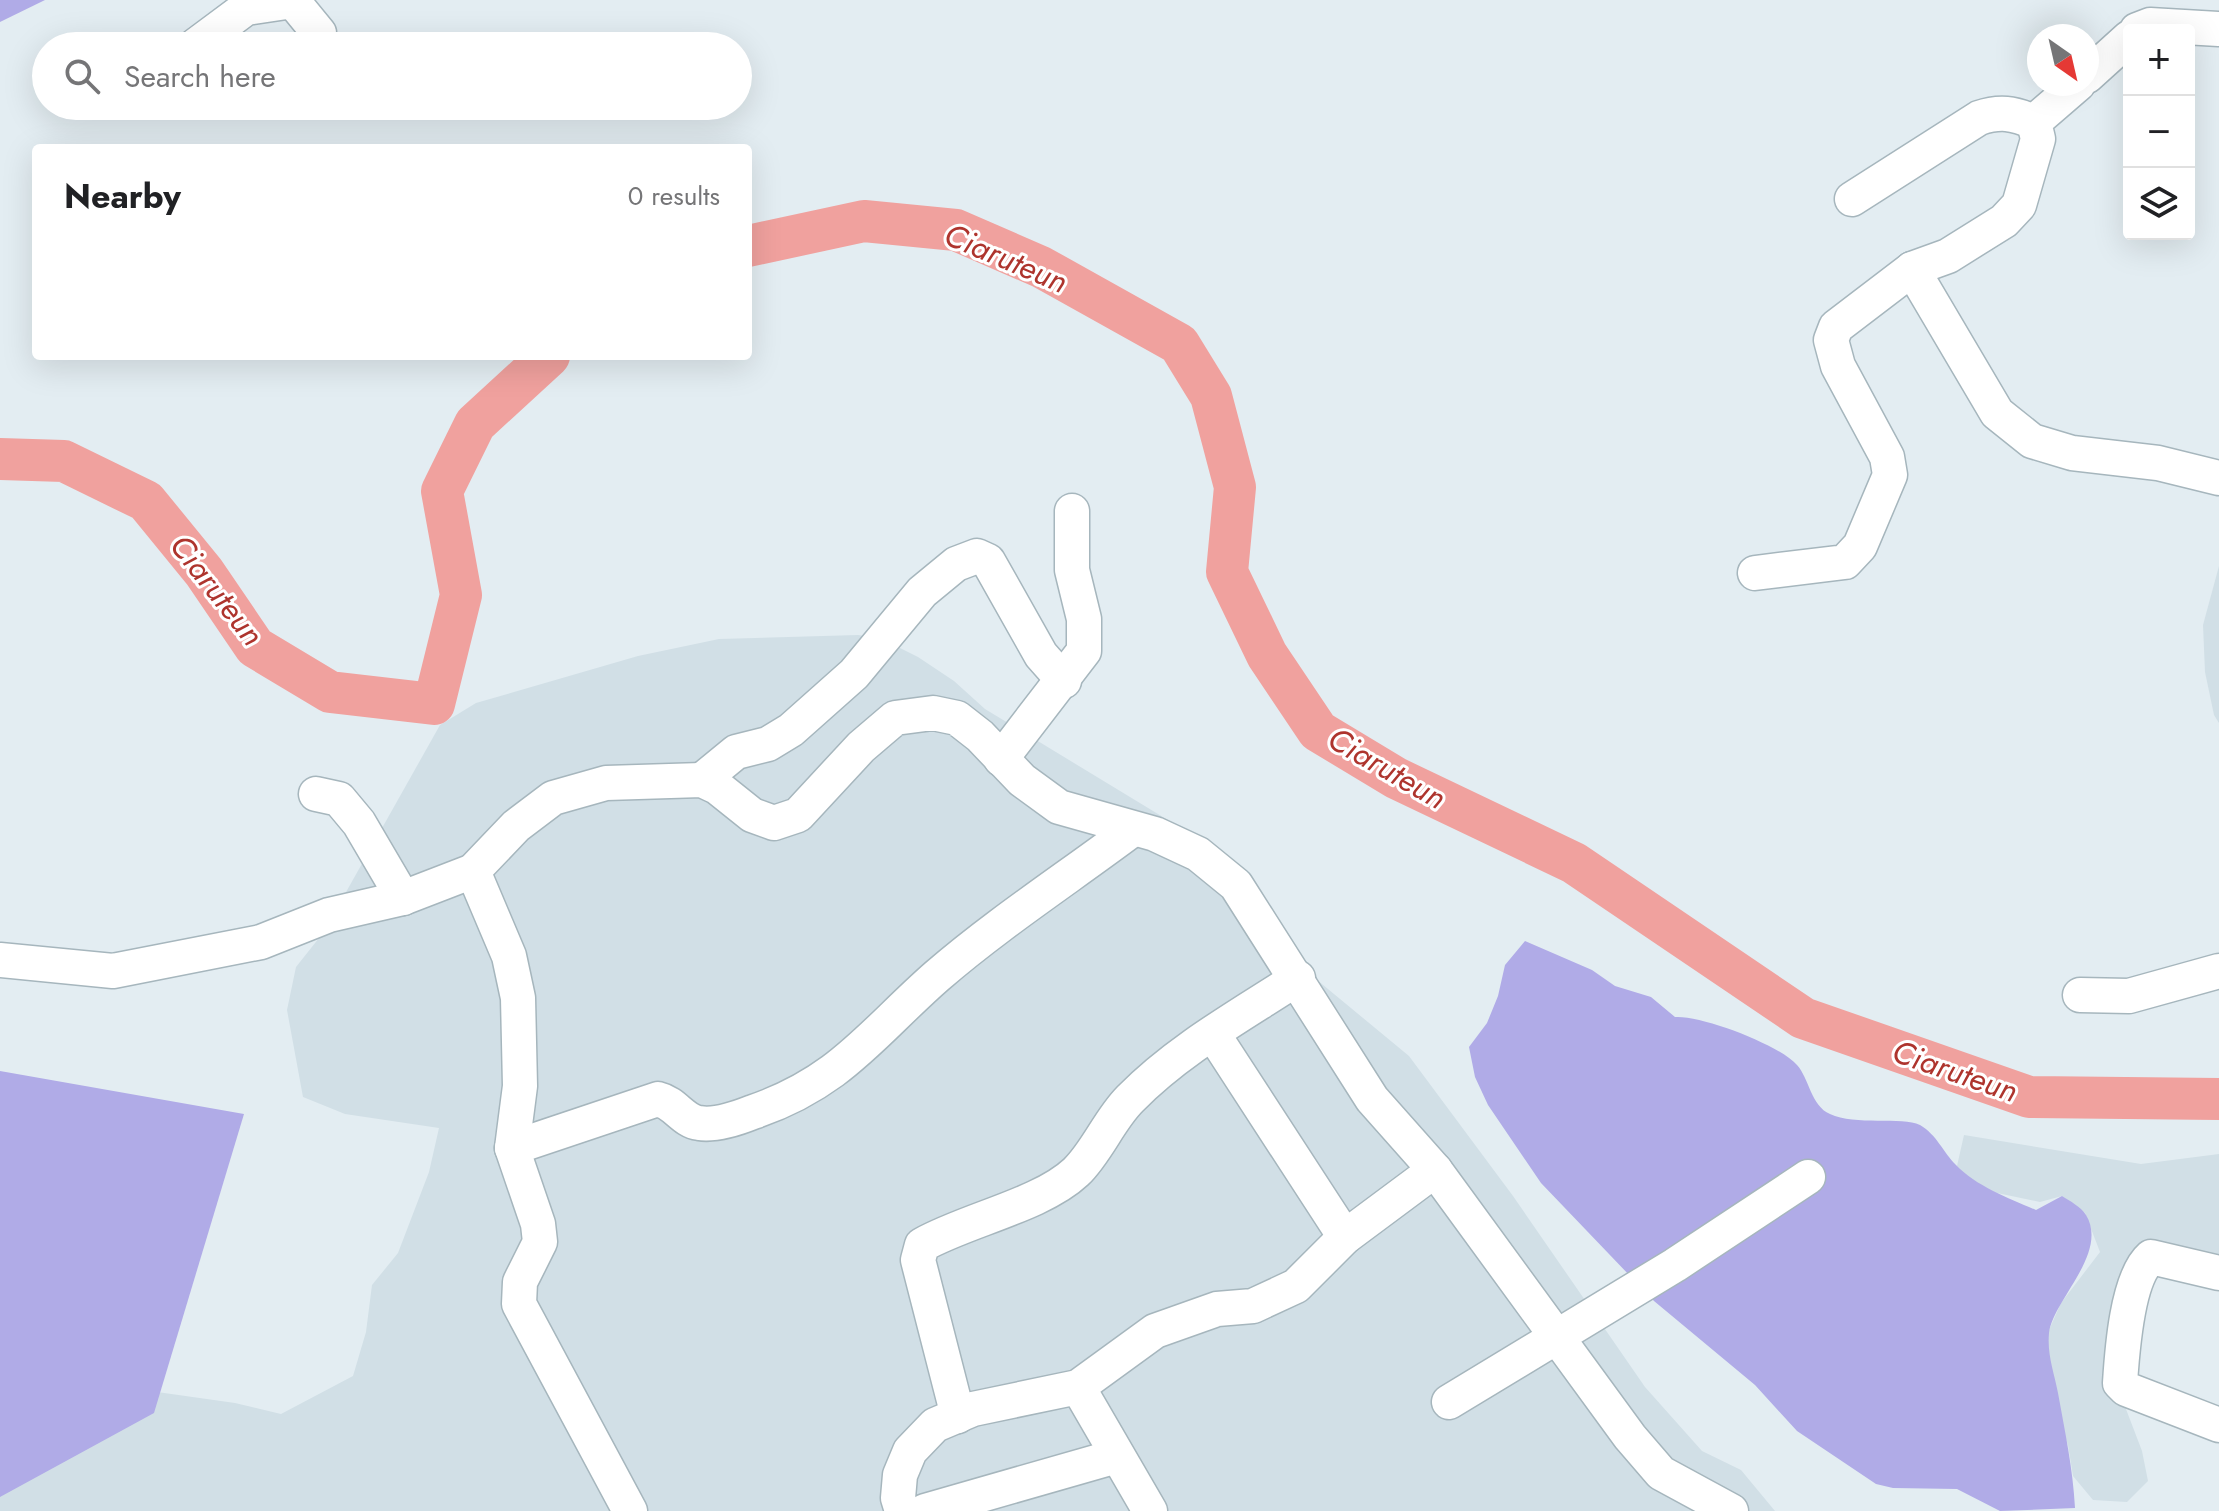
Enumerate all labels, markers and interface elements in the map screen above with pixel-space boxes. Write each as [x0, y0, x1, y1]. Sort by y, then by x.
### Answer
north arrow [2027, 24, 2099, 96]
map controls [2123, 24, 2195, 240]
button: + [2123, 24, 2195, 96]
search box [32, 32, 752, 120]
icon: search [60, 54, 104, 98]
text: Search here [124, 55, 276, 98]
button: − [2123, 96, 2195, 168]
button: layers [2123, 168, 2195, 240]
text: Nearby [64, 172, 181, 221]
text: 0 results [628, 177, 720, 215]
water label: Ciaruteun [937, 211, 1075, 305]
water label: Ciaruteun [159, 525, 275, 655]
water label: Ciaruteun [1319, 716, 1455, 820]
water label: Ciaruteun [1886, 1028, 2024, 1114]

